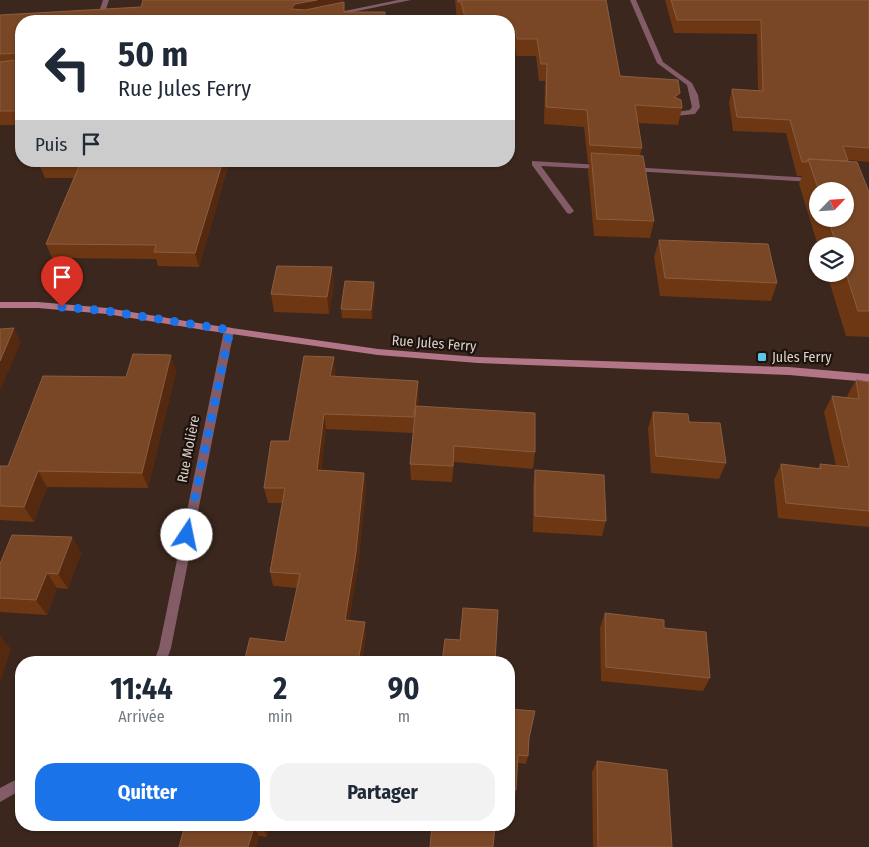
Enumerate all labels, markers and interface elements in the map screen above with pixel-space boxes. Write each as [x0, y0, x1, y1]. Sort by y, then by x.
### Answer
text: 50 m [118, 33, 188, 75]
icon: left [35, 35, 100, 100]
text: Rue Jules Ferry [118, 75, 251, 102]
icon: arrive [77, 130, 105, 158]
text: Puis [35, 133, 67, 156]
north arrow [809, 182, 854, 228]
map controls [809, 182, 854, 282]
button: layers [809, 237, 854, 282]
pin [41, 256, 83, 307]
icon: arrive [48, 263, 76, 291]
street label: Rue Jules Ferry [391, 332, 478, 355]
place label: Jules Ferry [772, 349, 832, 366]
marker: Jules Ferry [756, 351, 768, 363]
street label: Rue Molière [174, 414, 203, 484]
position arrow [160, 508, 212, 560]
text: 11:44 [110, 671, 173, 707]
text: 2 [273, 671, 287, 707]
text: 90 [388, 671, 420, 707]
text: Arrivée [118, 707, 165, 726]
text: min [268, 707, 293, 726]
text: m [398, 707, 410, 726]
button: Quitter [35, 763, 260, 821]
button: Partager [270, 763, 495, 821]

